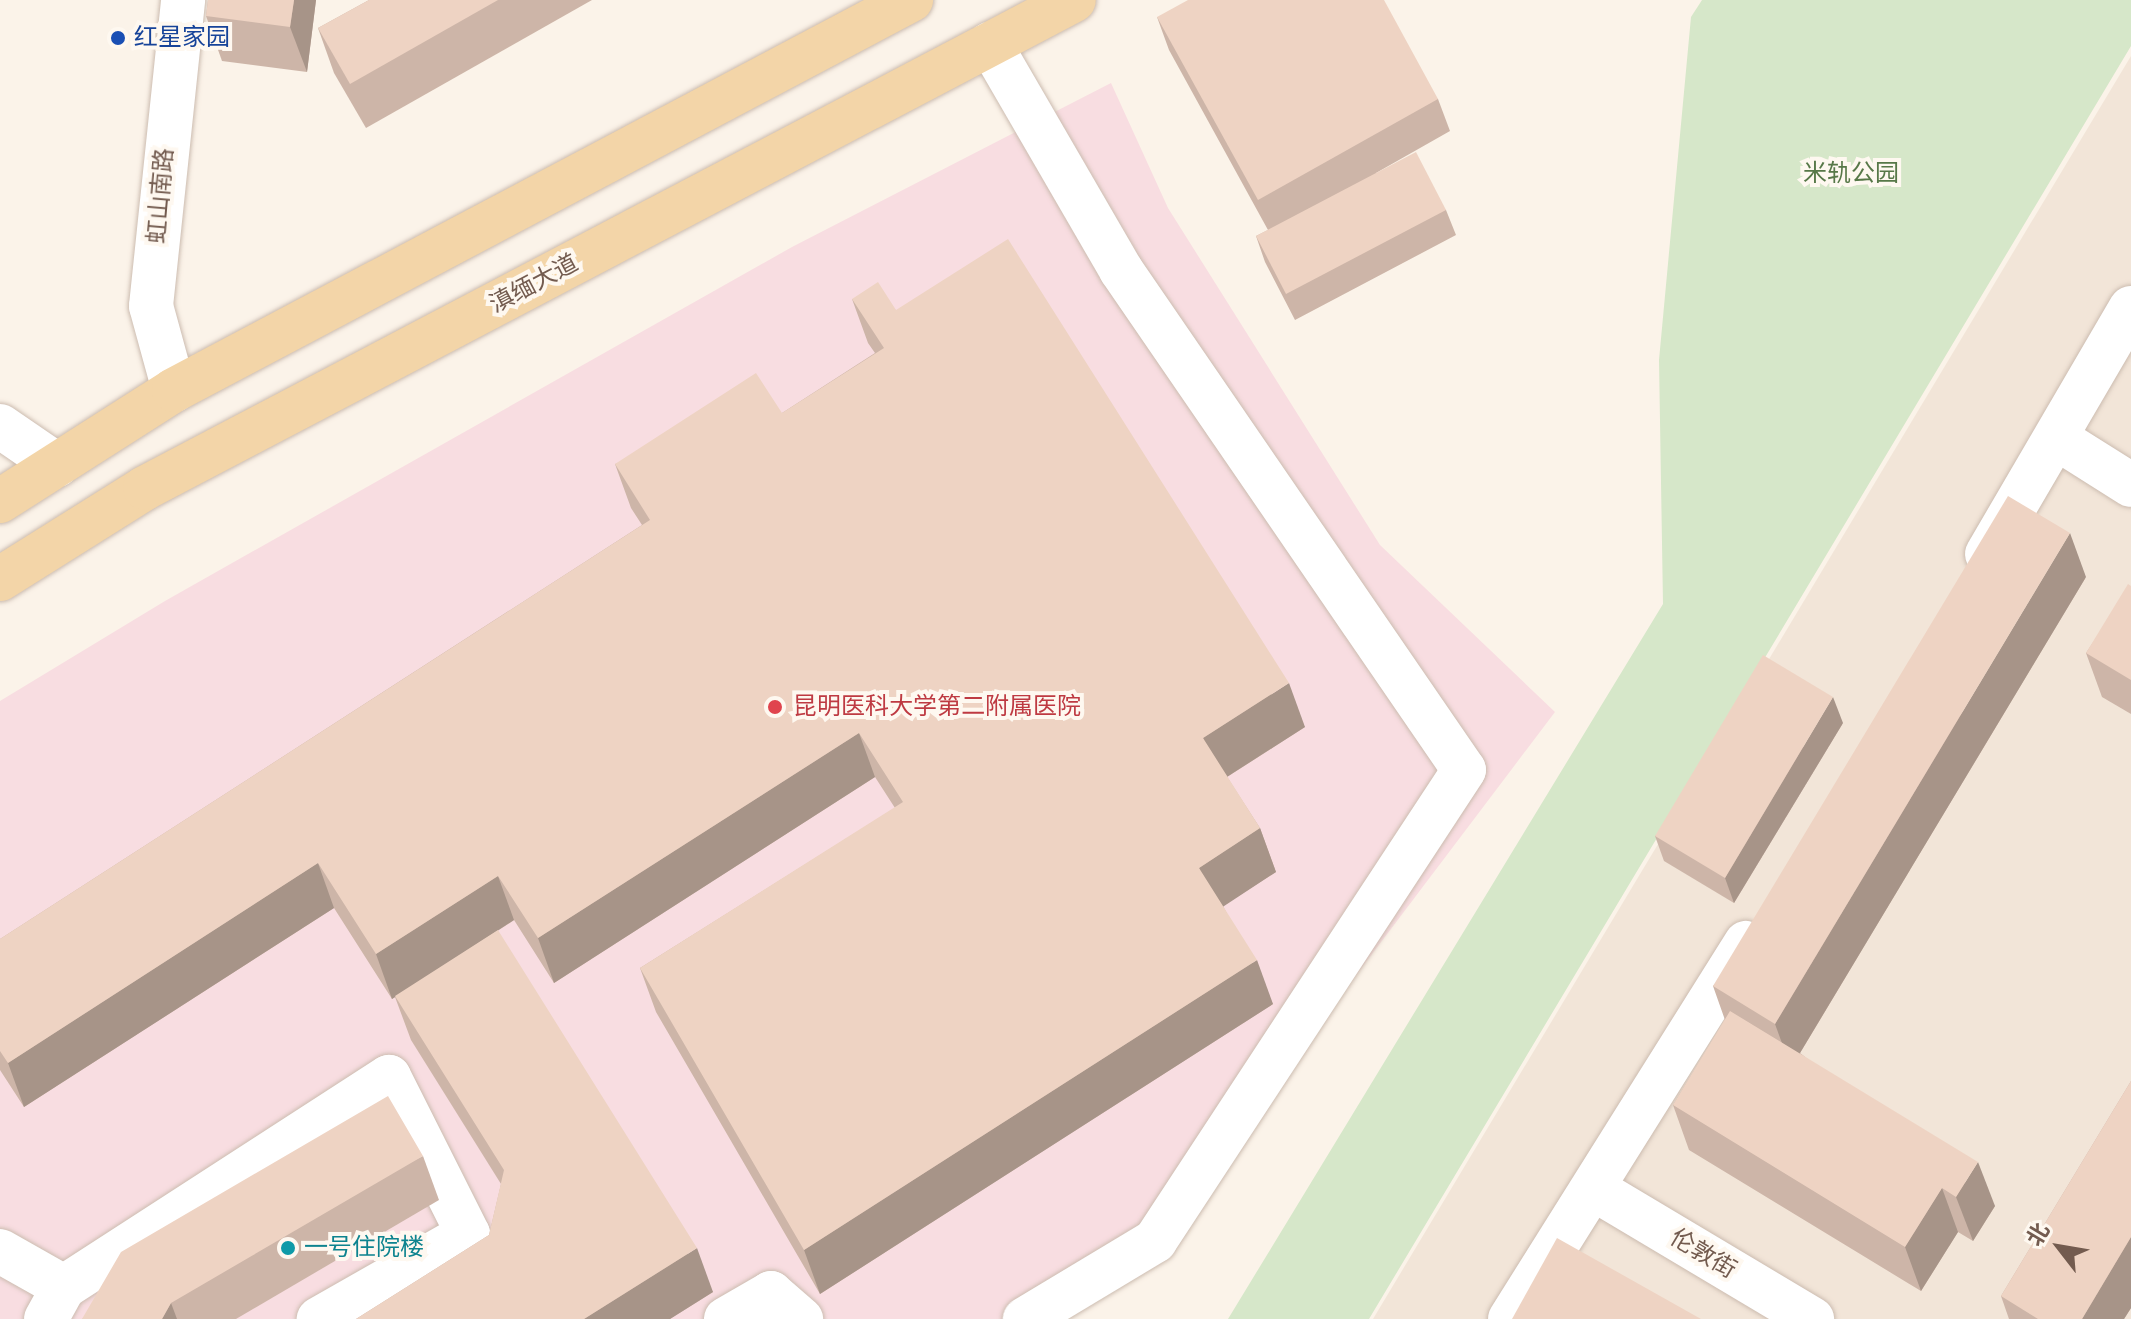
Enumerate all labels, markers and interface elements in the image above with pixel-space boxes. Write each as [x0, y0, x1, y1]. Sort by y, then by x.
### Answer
place label: 红星家园 [134, 24, 230, 52]
marker: 红星家园 [109, 29, 127, 47]
street label: 虹山南路 [142, 147, 180, 245]
park label: 米轨公园 [1803, 160, 1899, 188]
street label: 滇缅大道 [485, 249, 583, 319]
place label: 昆明医科大学第二附属医院 [793, 693, 1081, 721]
marker: 昆明医科大学第二附属医院 [764, 696, 786, 718]
north arrow [2019, 1207, 2099, 1287]
text: 北 [2021, 1218, 2055, 1251]
street label: 伦敦街 [1665, 1223, 1741, 1285]
place label: 一号住院楼 [304, 1234, 424, 1262]
marker: 一号住院楼 [279, 1239, 297, 1257]

